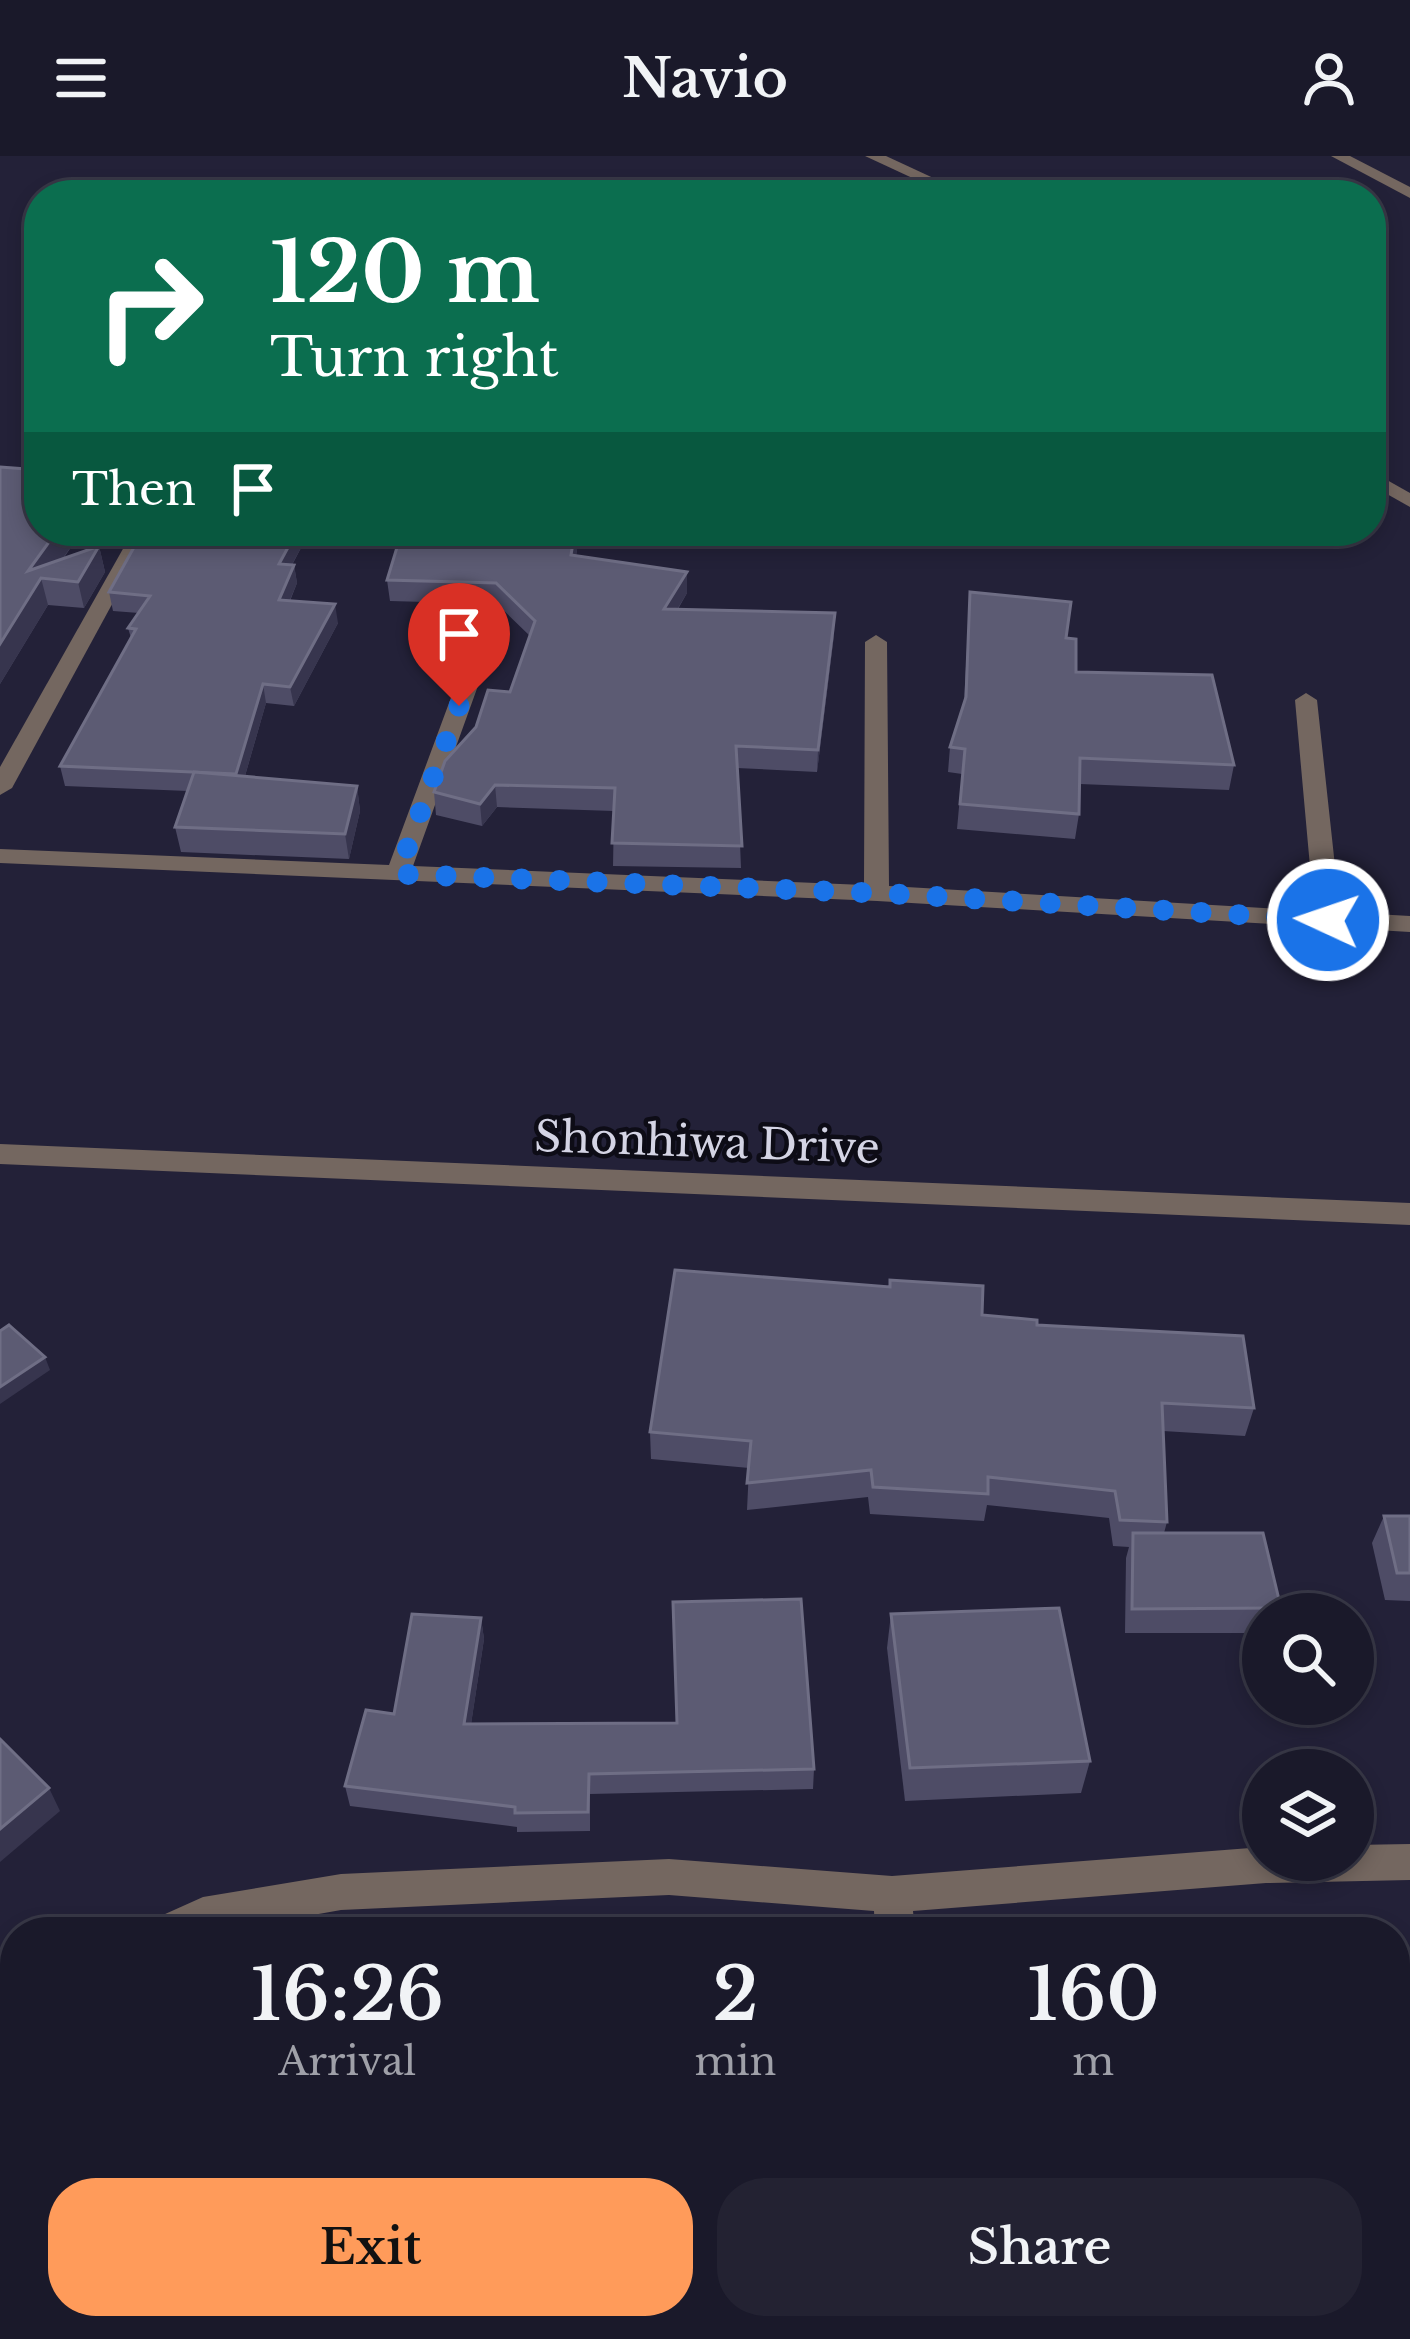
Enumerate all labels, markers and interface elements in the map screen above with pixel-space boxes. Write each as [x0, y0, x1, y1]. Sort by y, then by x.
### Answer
icon: menu [48, 45, 114, 111]
text: Navio [622, 45, 788, 112]
icon: person [1296, 45, 1362, 111]
text: 120 m [270, 221, 540, 325]
icon: right [72, 228, 228, 384]
text: Turn right [270, 324, 559, 391]
icon: arrive [220, 456, 286, 522]
text: Then [72, 461, 196, 517]
pin [408, 583, 510, 706]
icon: arrive [426, 601, 492, 667]
position arrow [1265, 857, 1391, 983]
street label: Shonhiwa Drive [533, 1110, 881, 1174]
map controls [1242, 1593, 1374, 1881]
button: search [1242, 1593, 1374, 1725]
button: layers [1242, 1749, 1374, 1881]
text: 16:26 [250, 1950, 444, 2039]
text: 2 [712, 1950, 758, 2039]
text: 160 [1027, 1950, 1160, 2039]
text: Arrival [278, 2037, 416, 2086]
text: min [694, 2037, 776, 2086]
text: m [1072, 2037, 1114, 2086]
button: Exit [48, 2178, 693, 2316]
button: Share [717, 2178, 1362, 2316]

